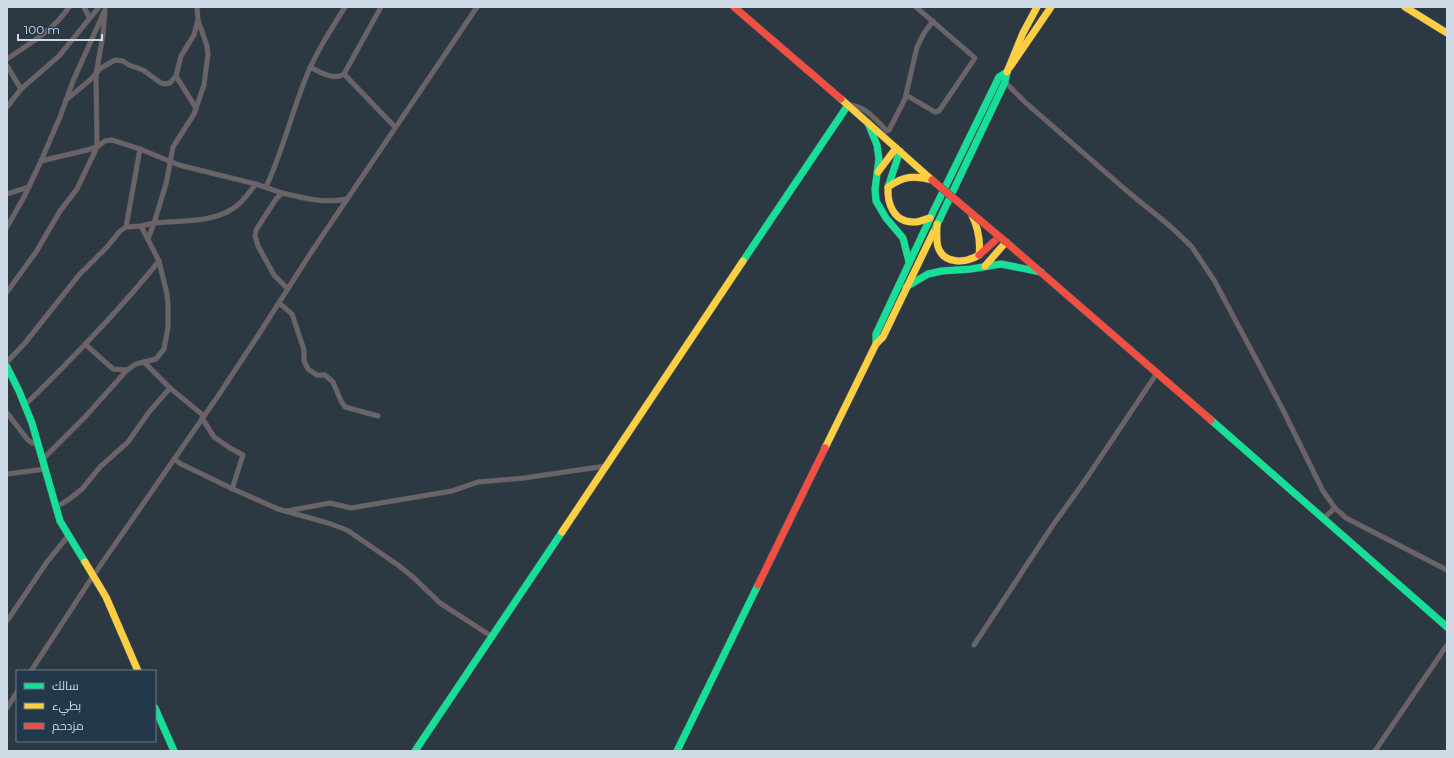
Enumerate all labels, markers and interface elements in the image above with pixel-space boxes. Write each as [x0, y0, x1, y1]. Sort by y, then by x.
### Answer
scale bar [18, 16, 102, 42]
text: 100 m [24, 22, 60, 37]
legend [16, 670, 156, 742]
text: سالك [52, 678, 79, 693]
text: بطيء [52, 698, 81, 716]
text: مزدحم [52, 718, 84, 734]

